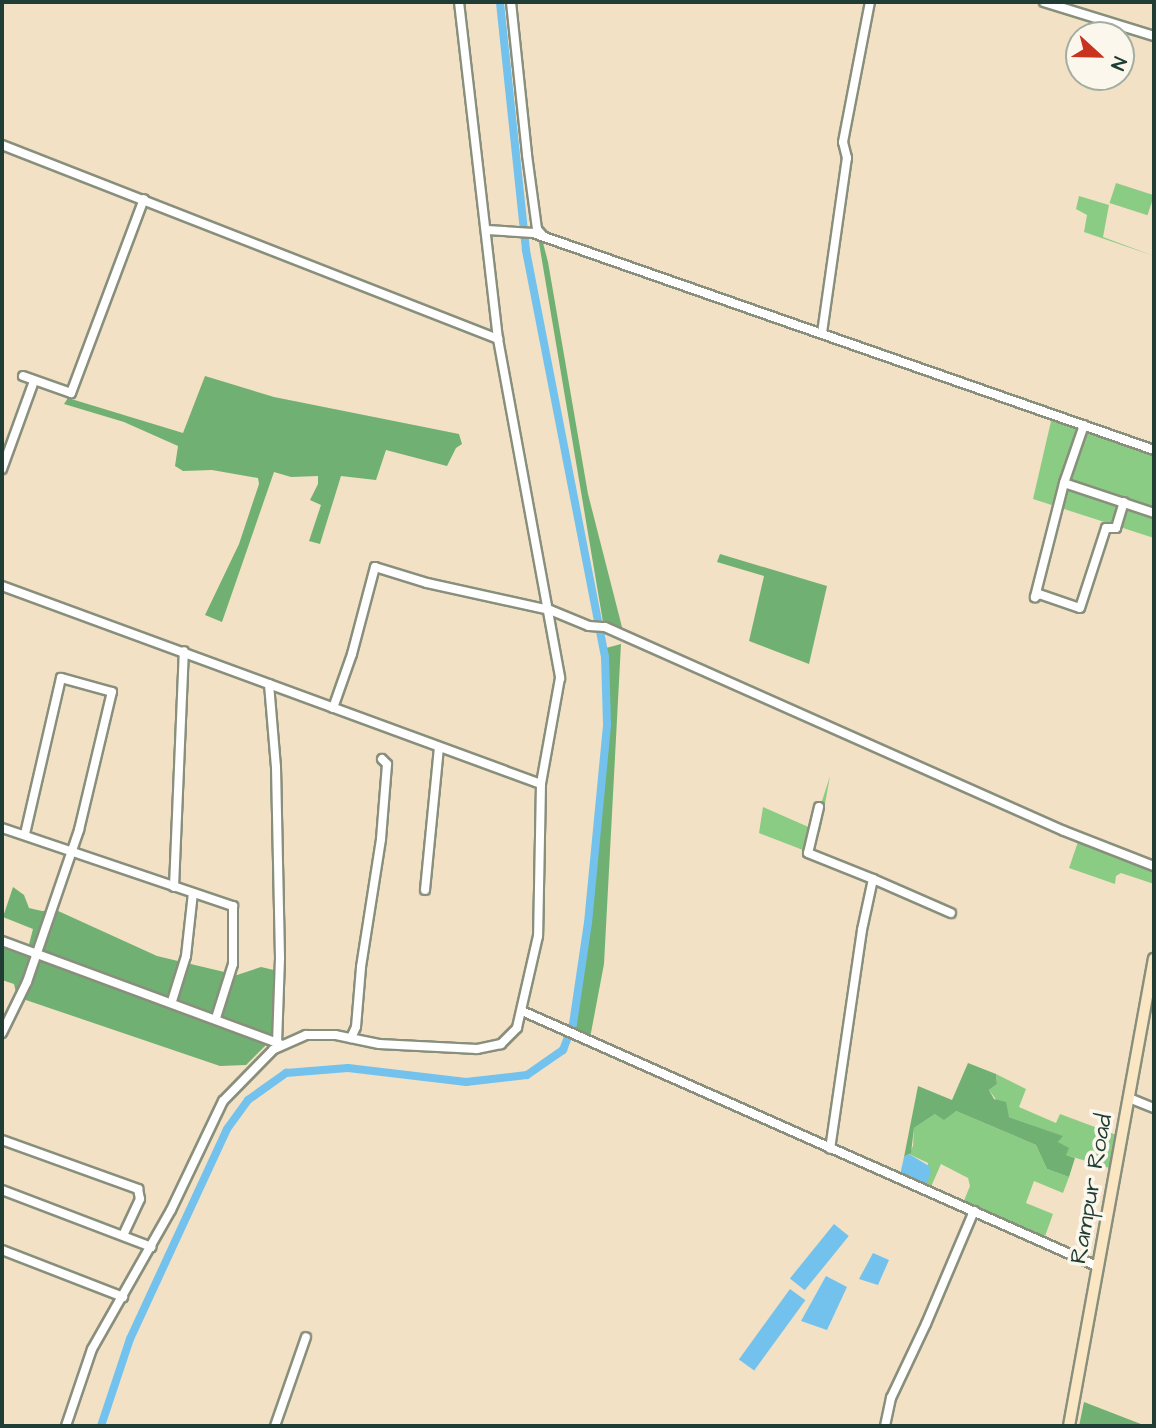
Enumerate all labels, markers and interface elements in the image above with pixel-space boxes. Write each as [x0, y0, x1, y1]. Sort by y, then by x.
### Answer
north arrow [1065, 21, 1135, 91]
text: N [1103, 53, 1133, 74]
street label: Rampur Road [1065, 1112, 1119, 1266]

